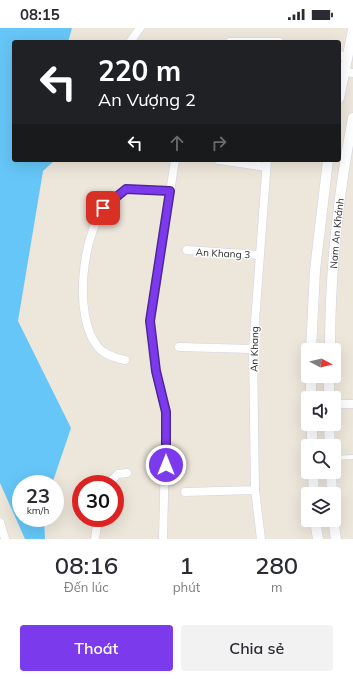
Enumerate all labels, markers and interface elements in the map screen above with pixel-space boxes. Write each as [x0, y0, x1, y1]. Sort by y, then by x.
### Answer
text: 08:15 [20, 5, 60, 24]
text: 220 m [98, 53, 181, 88]
icon: left [32, 56, 84, 108]
text: An Vượng 2 [98, 88, 196, 111]
icon: left [124, 132, 146, 154]
icon: ahead [166, 132, 188, 154]
icon: right [208, 132, 230, 154]
pin [86, 191, 120, 225]
icon: arrive [92, 197, 114, 219]
street label: Nam An Khánh [327, 197, 347, 269]
street label: An Khang 3 [195, 246, 251, 261]
street label: An Khang [248, 326, 261, 372]
north arrow [301, 343, 341, 383]
map controls [301, 343, 341, 527]
button: sound [301, 391, 341, 431]
button: search [301, 439, 341, 479]
position arrow [145, 444, 187, 486]
speed limit sign: 30 [72, 475, 124, 527]
text: 23 [26, 483, 50, 508]
button: layers [301, 487, 341, 527]
text: km/h [27, 504, 49, 517]
text: 08:16 [55, 550, 118, 580]
text: 1 [179, 550, 194, 580]
text: 280 [255, 550, 298, 580]
text: Đến lúc [64, 579, 109, 595]
text: phút [173, 579, 200, 595]
text: m [271, 579, 282, 595]
button: Thoát [20, 625, 173, 671]
button: Chia sẻ [181, 625, 333, 671]

